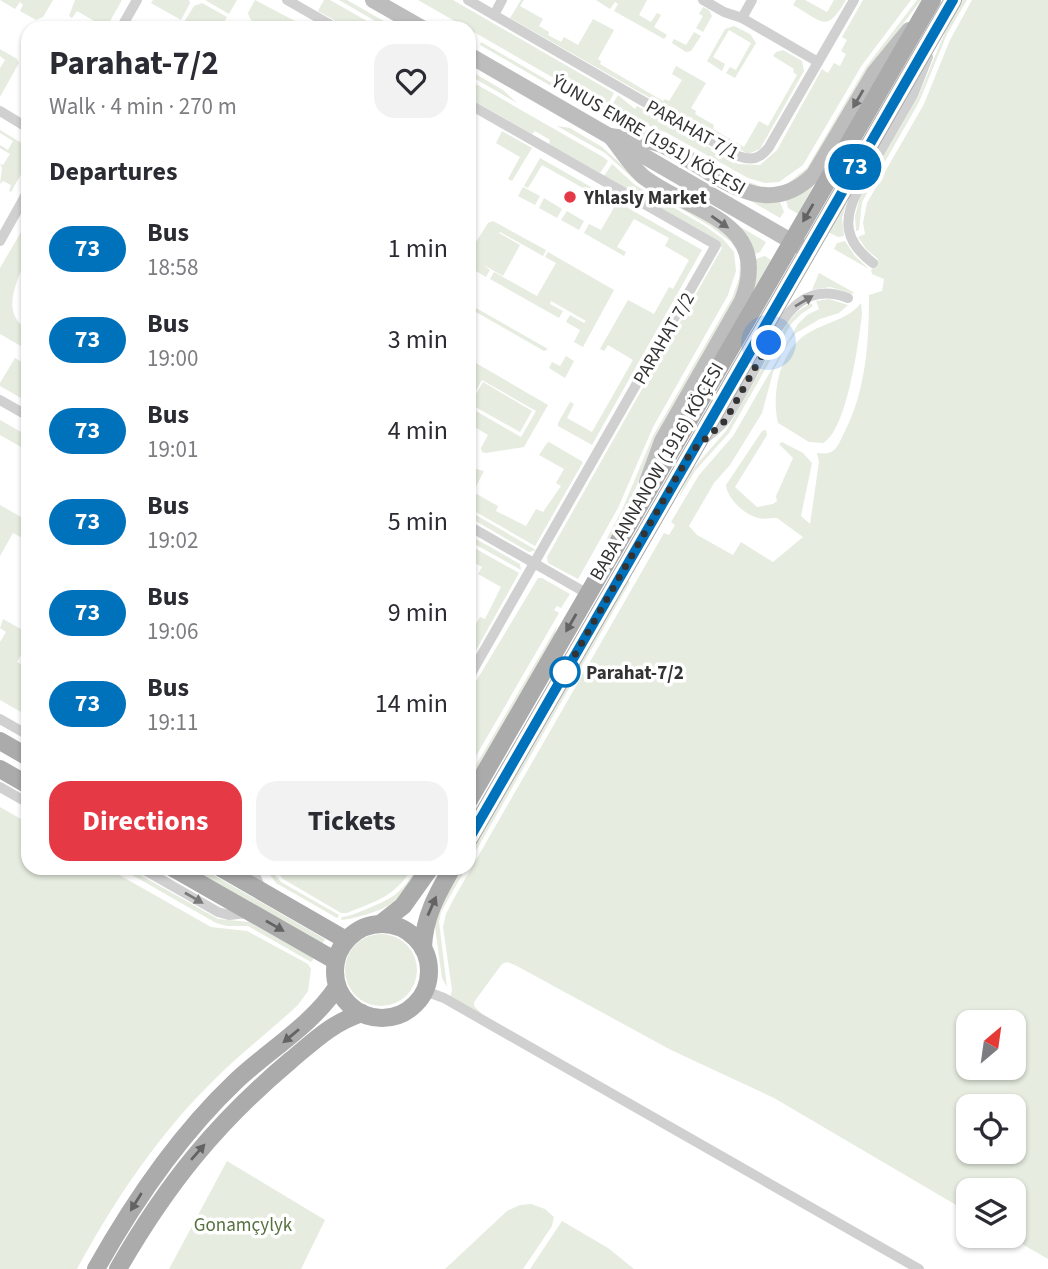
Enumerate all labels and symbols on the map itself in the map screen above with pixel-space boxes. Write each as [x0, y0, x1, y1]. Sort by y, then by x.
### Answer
street label: ÝUNUS EMRE (1951) KÖÇESI [545, 68, 750, 202]
one-way arrow [852, 90, 864, 109]
street label: PARAHAT 7/1 [641, 94, 744, 167]
line badge: 73 [824, 144, 886, 190]
place label: Yhlasly Market [583, 185, 707, 212]
marker: Yhlasly Market [562, 189, 578, 205]
one-way arrow [801, 204, 814, 223]
one-way arrow [711, 215, 729, 229]
street label: PARAHAT 7/2 [627, 288, 702, 390]
one-way arrow [794, 295, 813, 307]
your location [751, 325, 786, 360]
street label: BABA ANNANOW (1916) KÖÇESI [584, 358, 731, 586]
one-way arrow [565, 613, 578, 632]
marker: Parahat-7/2 [550, 657, 580, 687]
place label: Parahat-7/2 [586, 660, 684, 687]
one-way arrow [184, 892, 203, 904]
one-way arrow [426, 896, 438, 916]
one-way arrow [265, 920, 284, 932]
north arrow [956, 1010, 1026, 1080]
one-way arrow [282, 1028, 299, 1043]
one-way arrow [190, 1144, 205, 1162]
one-way arrow [130, 1192, 143, 1211]
park label: Gonamçylyk [194, 1212, 293, 1239]

